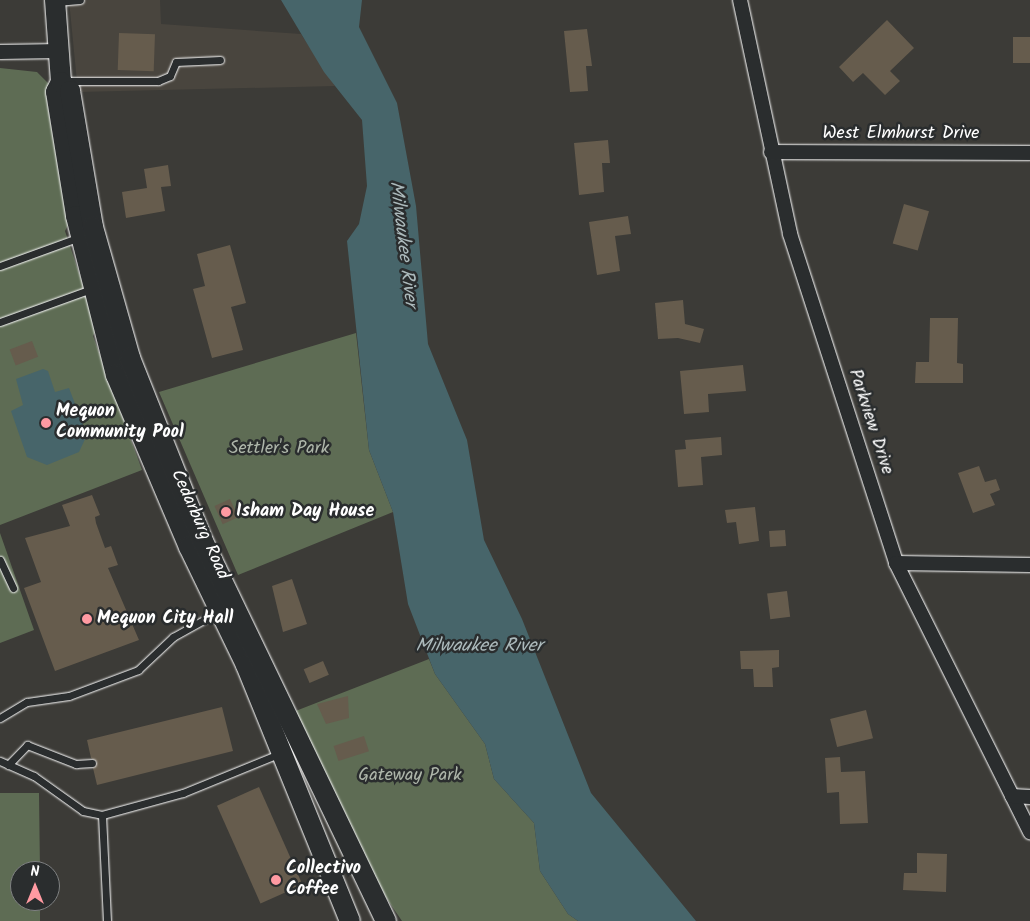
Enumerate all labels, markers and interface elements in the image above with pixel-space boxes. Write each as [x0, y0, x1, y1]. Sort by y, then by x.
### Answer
street label: West Elmhurst Drive [823, 123, 979, 145]
water label: Milwaukee River [383, 180, 421, 308]
street label: Parkview Drive [843, 367, 897, 477]
place label: Mequon Community Pool [56, 402, 184, 444]
marker: Mequon Community Pool [40, 417, 52, 429]
park label: Settler's Park [229, 438, 329, 460]
street label: Cedarburg Road [165, 467, 233, 583]
place label: Isham Day House [236, 501, 374, 523]
marker: Isham Day House [220, 506, 232, 518]
place label: Mequon City Hall [97, 608, 233, 630]
marker: Mequon City Hall [81, 613, 93, 625]
water label: Milwaukee River [415, 636, 543, 658]
park label: Gateway Park [358, 765, 462, 787]
place label: Collectivo Coffee [286, 859, 361, 902]
north arrow [10, 861, 60, 911]
text: N [31, 861, 39, 883]
marker: Collectivo Coffee [270, 874, 282, 886]

